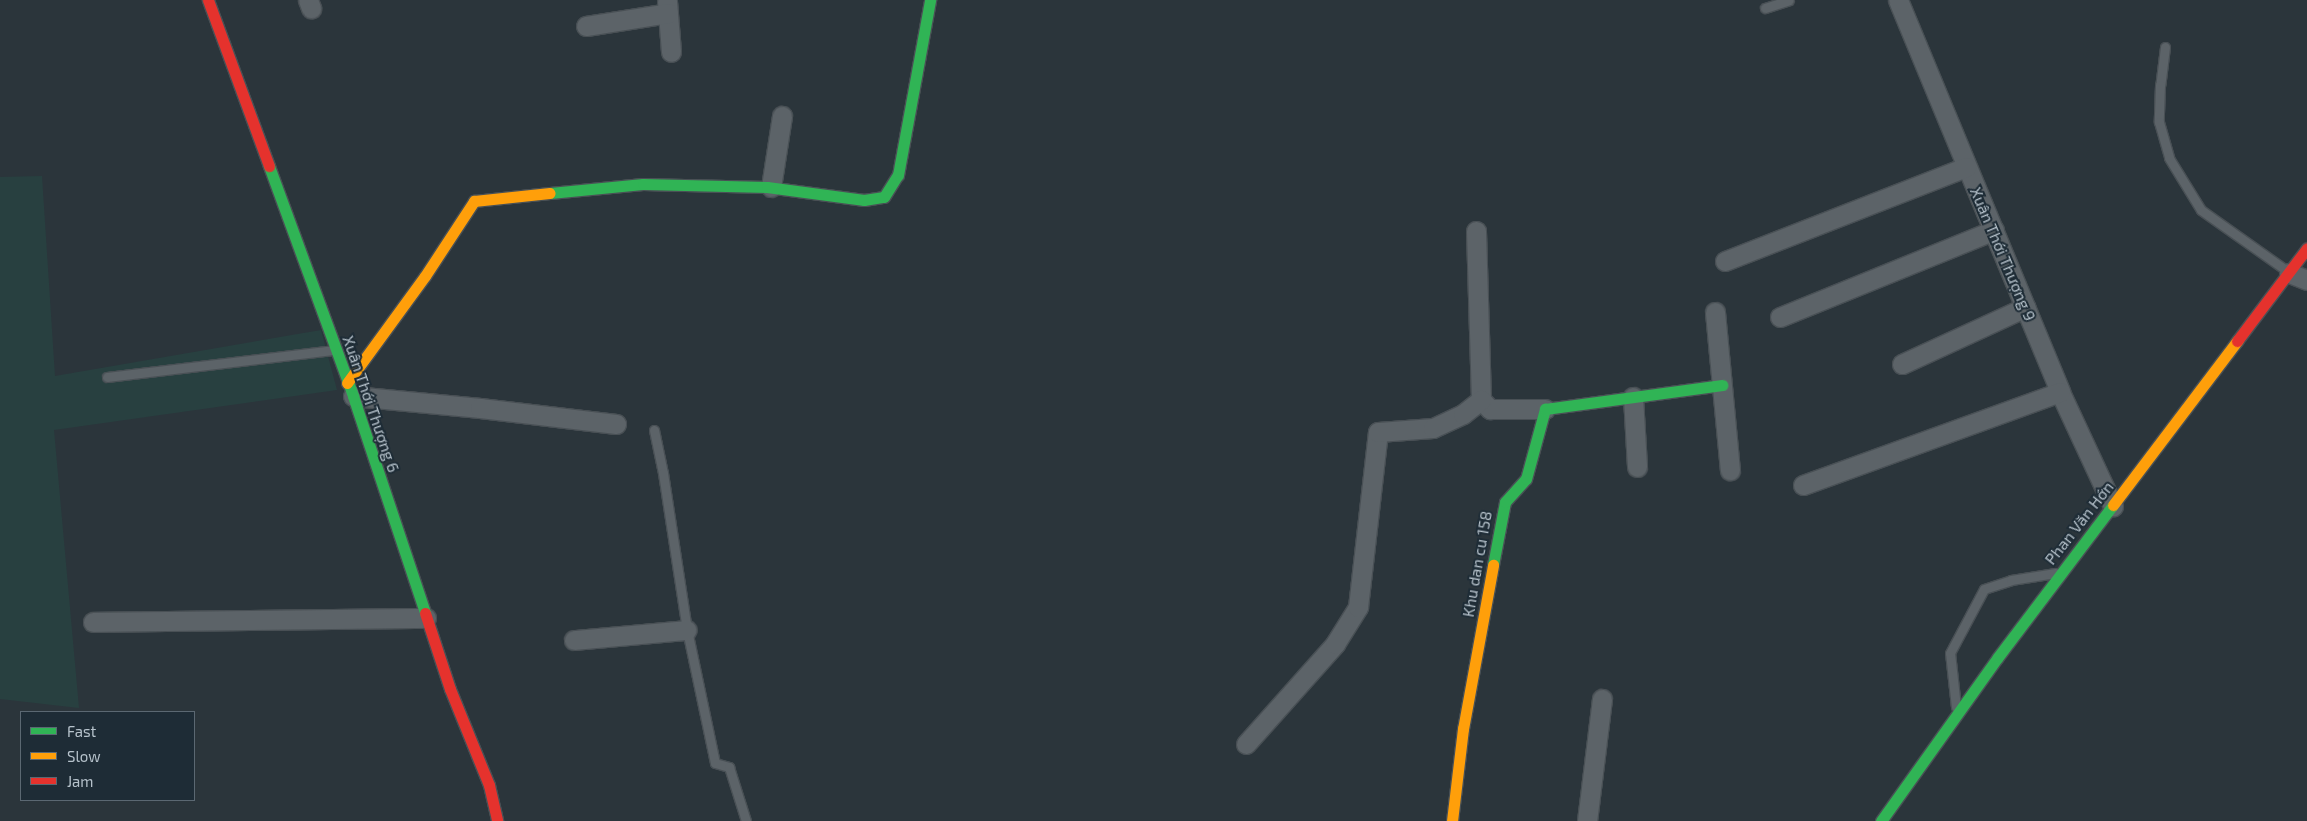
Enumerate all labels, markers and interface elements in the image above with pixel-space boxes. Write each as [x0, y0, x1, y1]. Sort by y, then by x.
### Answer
street label: Xuân Thới Thượng 9 [1966, 184, 2040, 324]
street label: Xuân Thới Thượng 6 [338, 333, 404, 475]
street label: Phan Văn Hớn [2040, 477, 2118, 569]
street label: Khu dan cu 158 [1458, 509, 1496, 619]
legend [20, 711, 195, 801]
text: Fast [67, 722, 96, 740]
text: Slow [67, 747, 101, 765]
text: Jam [67, 772, 93, 790]

